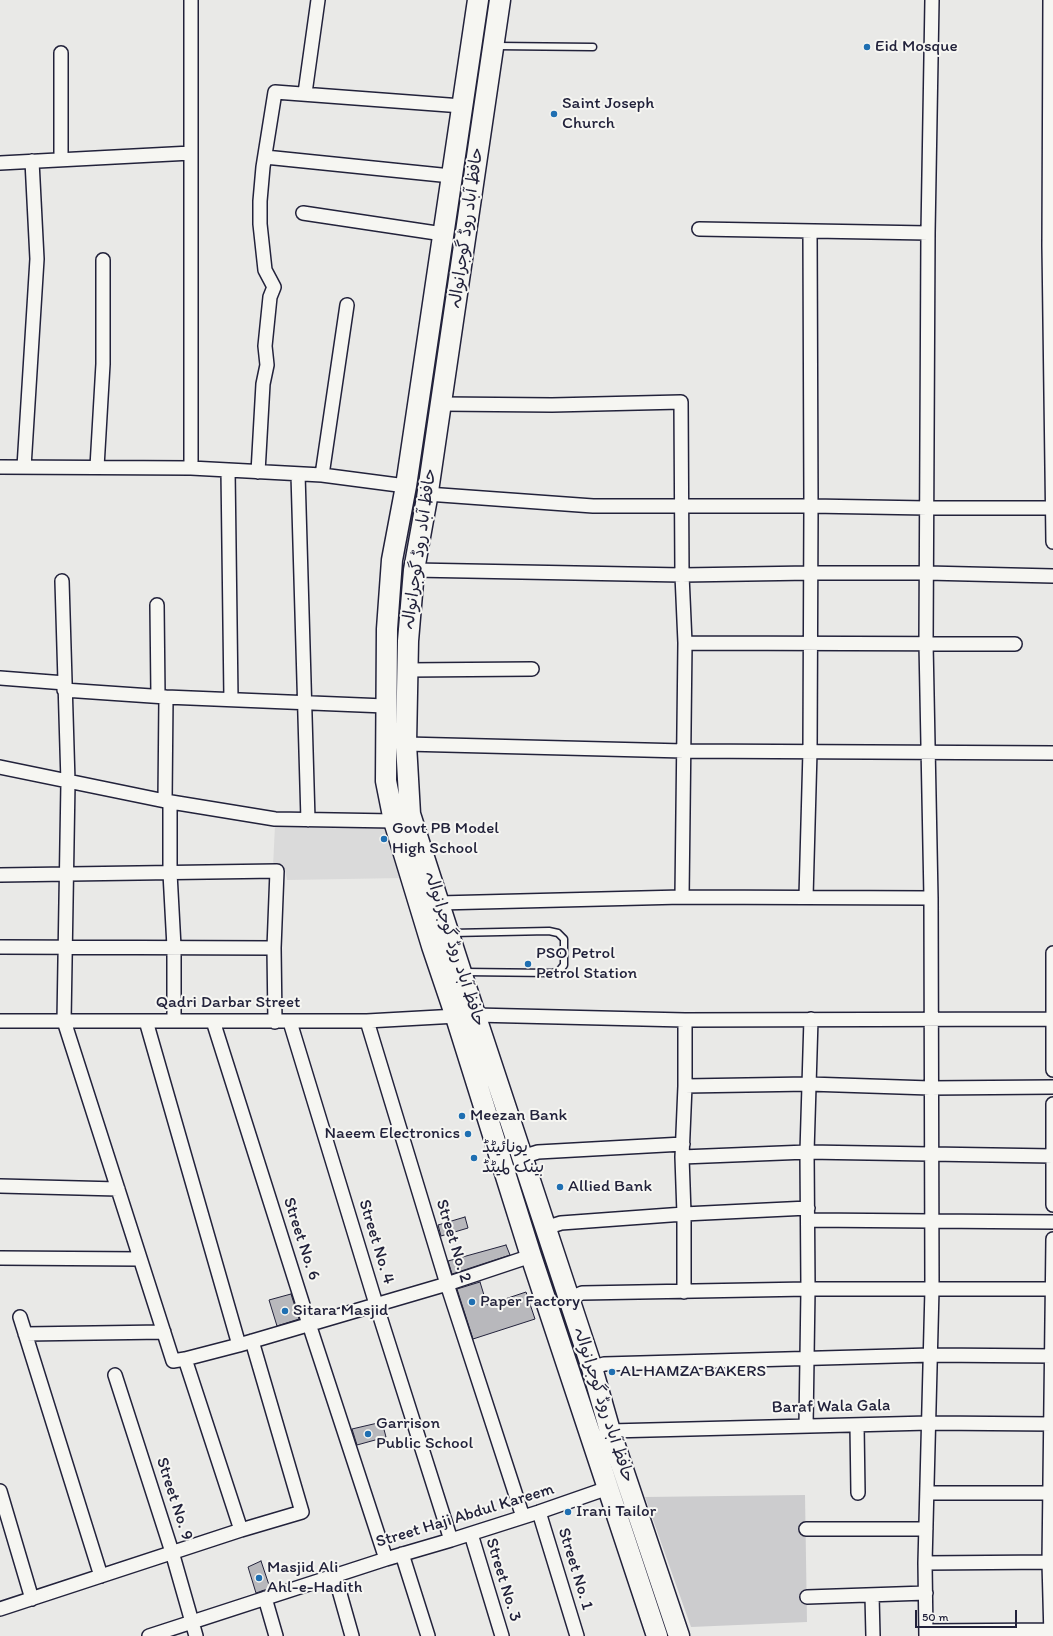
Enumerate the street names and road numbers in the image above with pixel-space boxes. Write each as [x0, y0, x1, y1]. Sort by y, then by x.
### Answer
street label: حافظ آباد روڈ گوجرانوالہ [446, 146, 488, 310]
street label: حافظ آباد روڈ گوجرانوالہ [399, 467, 441, 631]
street label: حافظ آباد روڈ گوجرانوالہ [419, 869, 489, 1029]
street label: Qadri Darbar Street [156, 993, 300, 1013]
street label: Street No. 6 [278, 1195, 324, 1283]
street label: Street No. 4 [354, 1197, 398, 1287]
street label: Street No. 2 [431, 1197, 475, 1285]
street label: حافظ آباد روڈ گوجرانوالہ [568, 1325, 638, 1485]
street label: Baraf Wala Gala [771, 1396, 891, 1418]
street label: Street No. 9 [151, 1455, 197, 1543]
street label: Street Haji Abdul Kareem [374, 1479, 556, 1553]
street label: Street No. 1 [553, 1525, 597, 1613]
street label: Street No. 3 [481, 1536, 525, 1624]

